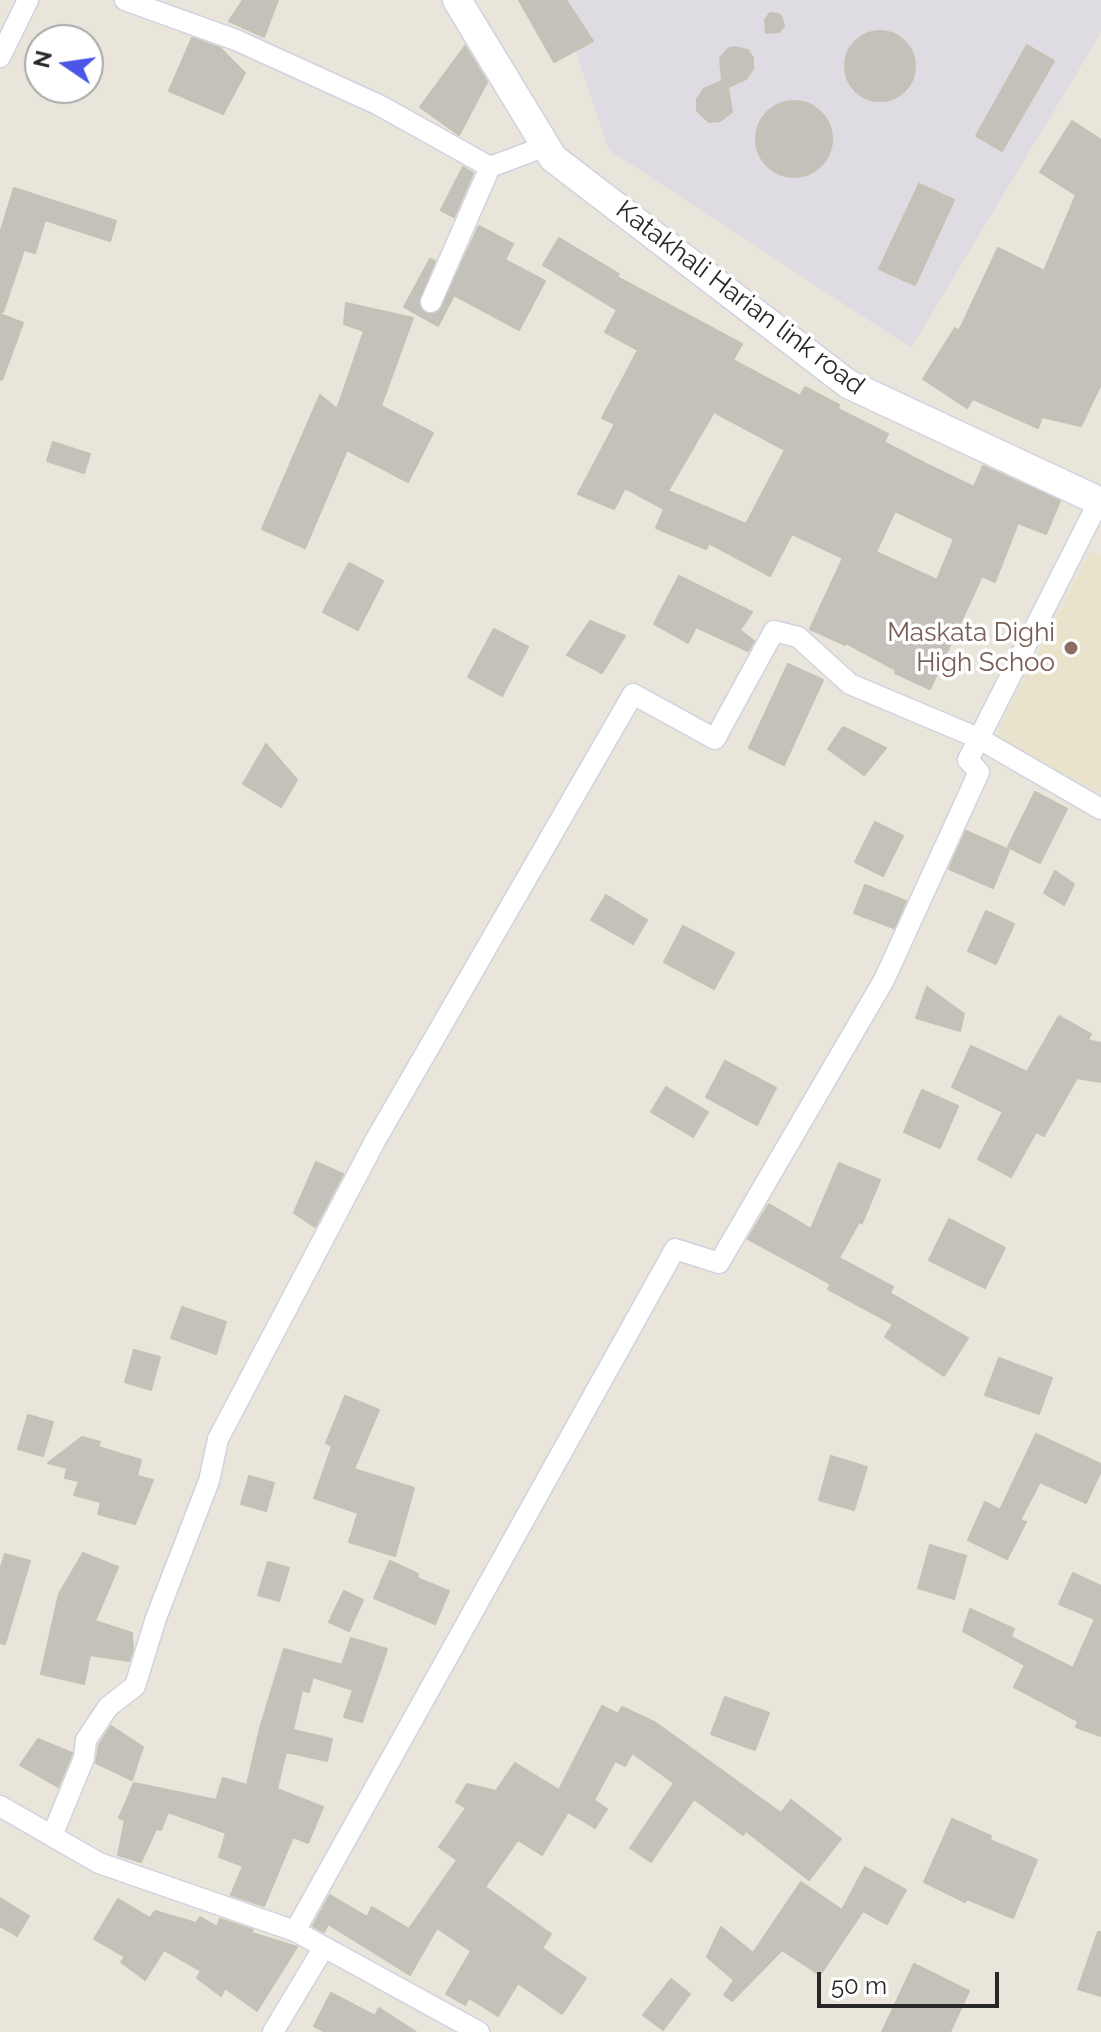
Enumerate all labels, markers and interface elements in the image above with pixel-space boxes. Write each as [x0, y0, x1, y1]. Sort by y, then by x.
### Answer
north arrow [24, 24, 104, 104]
text: N [28, 48, 57, 70]
street label: Katakhali Harian link road [610, 194, 870, 402]
place label: Maskata Dighi High Schoo [887, 617, 1055, 678]
marker: Maskata Dighi High Schoo [1062, 639, 1080, 657]
scale bar [821, 1956, 1003, 2006]
text: 50 m [831, 1971, 887, 2000]

